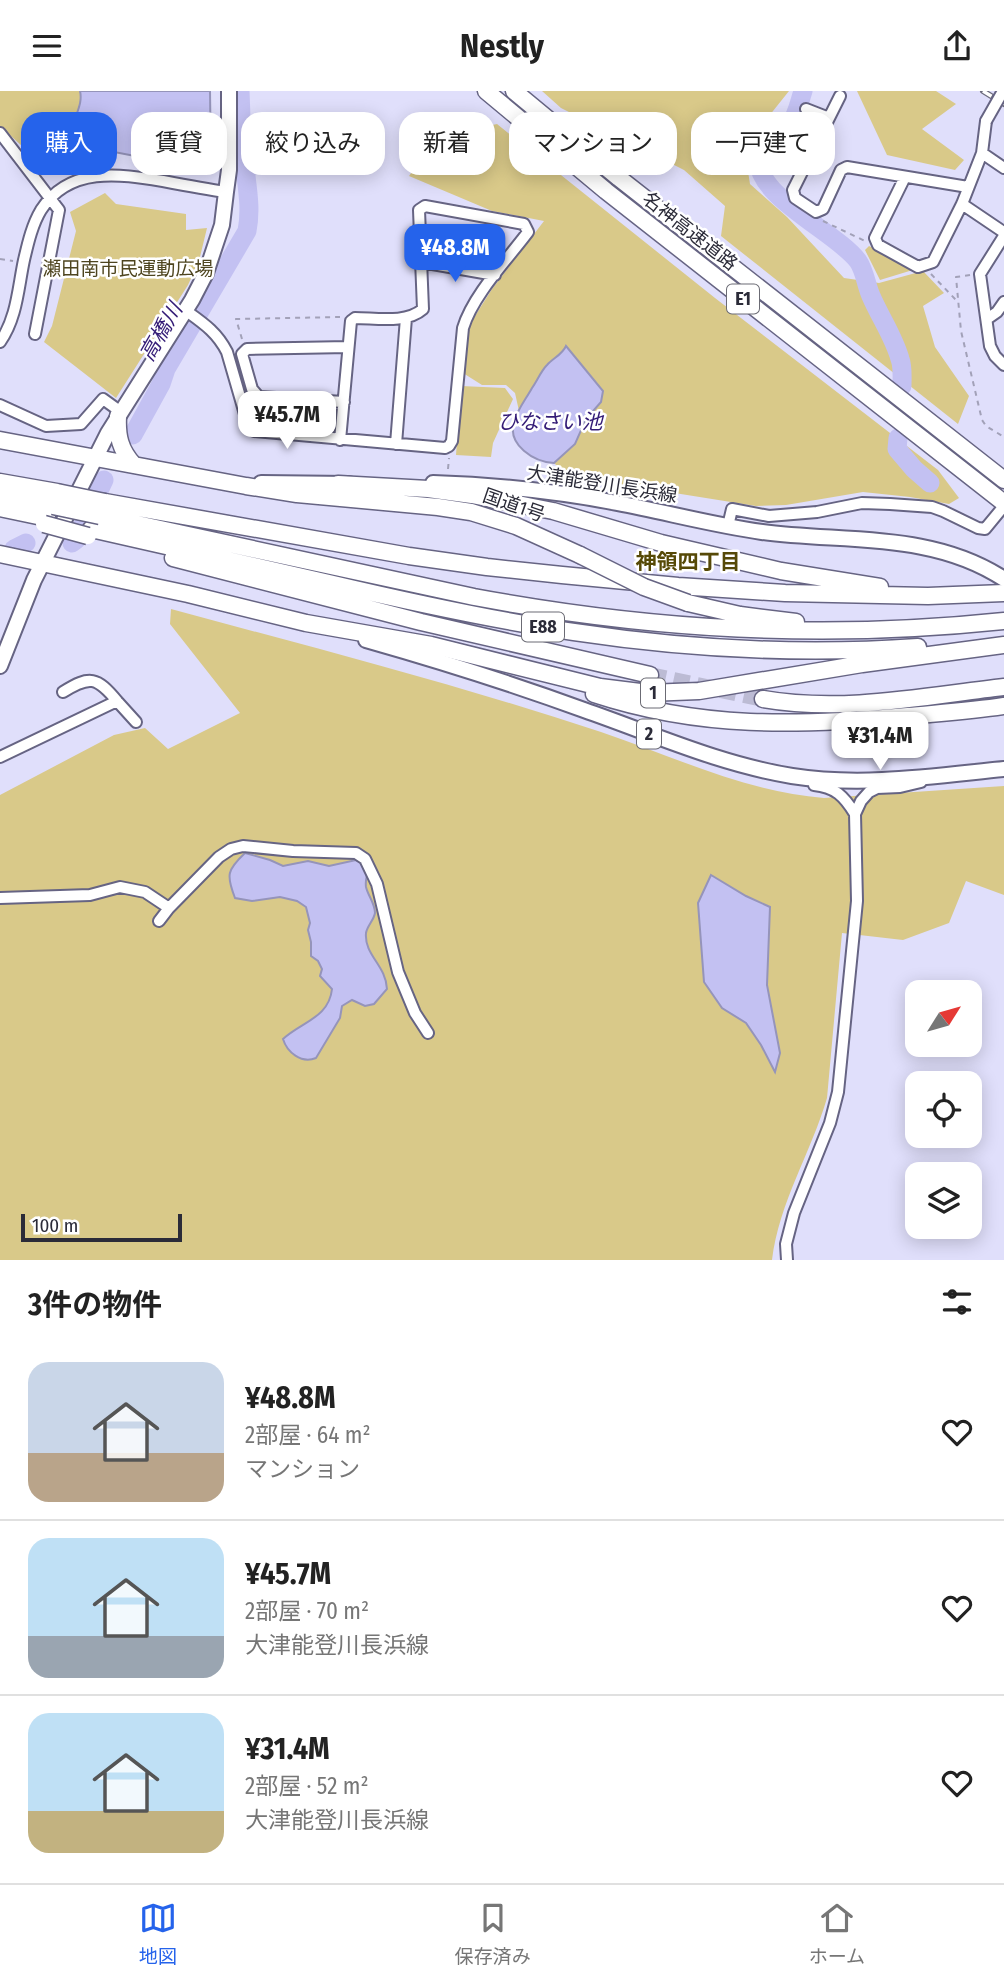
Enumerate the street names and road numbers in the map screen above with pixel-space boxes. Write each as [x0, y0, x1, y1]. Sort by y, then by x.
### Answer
street label: 名神高速道路 [638, 187, 742, 275]
road number: E1 [727, 285, 759, 314]
street label: 大津能登川長浜線 [525, 461, 679, 507]
street label: 国道1号 [480, 484, 548, 526]
road number: E88 [522, 613, 564, 641]
road number: 1 [641, 679, 665, 707]
road number: 2 [637, 719, 661, 749]

